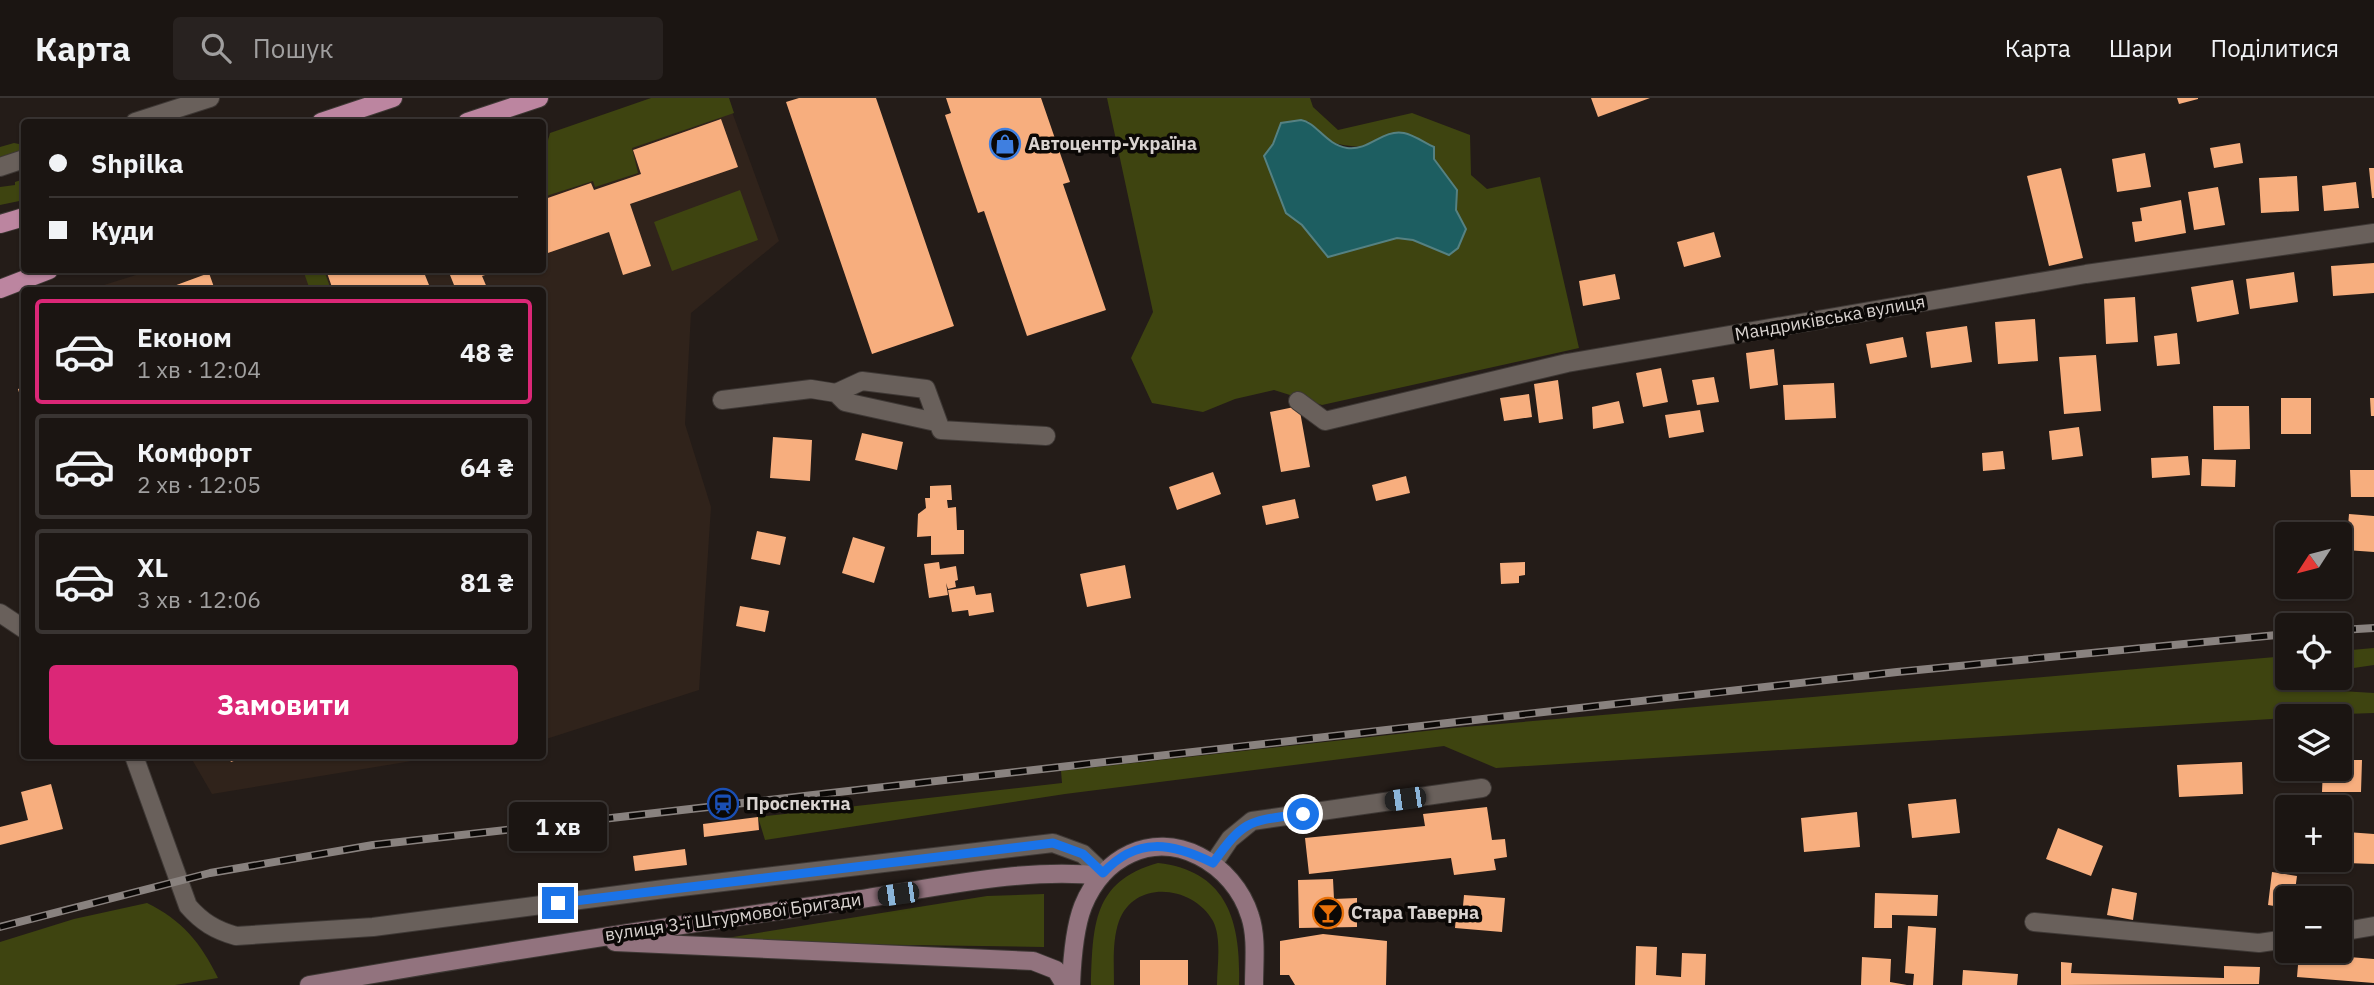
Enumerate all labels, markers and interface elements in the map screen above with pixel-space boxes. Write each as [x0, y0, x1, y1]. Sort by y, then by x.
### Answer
search box [173, 17, 663, 80]
text: Карта [35, 27, 131, 70]
icon: search [197, 29, 235, 67]
text: Пошук [253, 31, 333, 65]
text: Карта [2005, 32, 2071, 64]
text: Шари [2109, 32, 2173, 64]
text: Поділитися [2211, 32, 2339, 64]
shop icon: Автоцентр-Україна [988, 127, 1022, 161]
place label: Автоцентр-Україна [1028, 132, 1197, 155]
text: Shpilka [91, 146, 184, 180]
text: Куди [91, 213, 154, 247]
street label: Мандриківська вулиця [1733, 289, 1927, 346]
icon: car [53, 320, 116, 383]
text: Економ [137, 320, 232, 354]
text: 48 ₴ [460, 335, 514, 369]
text: 1 хв · 12:04 [137, 354, 261, 384]
icon: car [53, 435, 116, 498]
text: Комфорт [137, 435, 252, 469]
text: 64 ₴ [460, 450, 514, 484]
text: 2 хв · 12:05 [137, 469, 261, 499]
north arrow [2275, 522, 2352, 598]
map controls [2275, 522, 2352, 963]
icon: car [53, 550, 116, 613]
text: XL [137, 550, 168, 584]
text: 81 ₴ [460, 565, 514, 599]
text: 3 хв · 12:06 [137, 584, 261, 614]
button: locate [2275, 613, 2352, 690]
button: Замовити [49, 665, 518, 745]
button: layers [2275, 704, 2352, 781]
car [1383, 786, 1428, 812]
station icon: Проспектна [706, 787, 740, 821]
place label: Проспектна [746, 792, 851, 815]
button: + [2275, 795, 2352, 872]
route start [1287, 798, 1319, 830]
callout: 1 хв [509, 802, 607, 850]
text: 1 хв [535, 811, 581, 841]
car [876, 881, 921, 907]
button: − [2275, 886, 2352, 963]
route end [542, 887, 574, 919]
street label: вулиця 3-ї Штурмової Бригади [603, 887, 863, 946]
bar icon: Стара Таверна [1311, 896, 1345, 930]
place label: Стара Таверна [1351, 901, 1479, 924]

